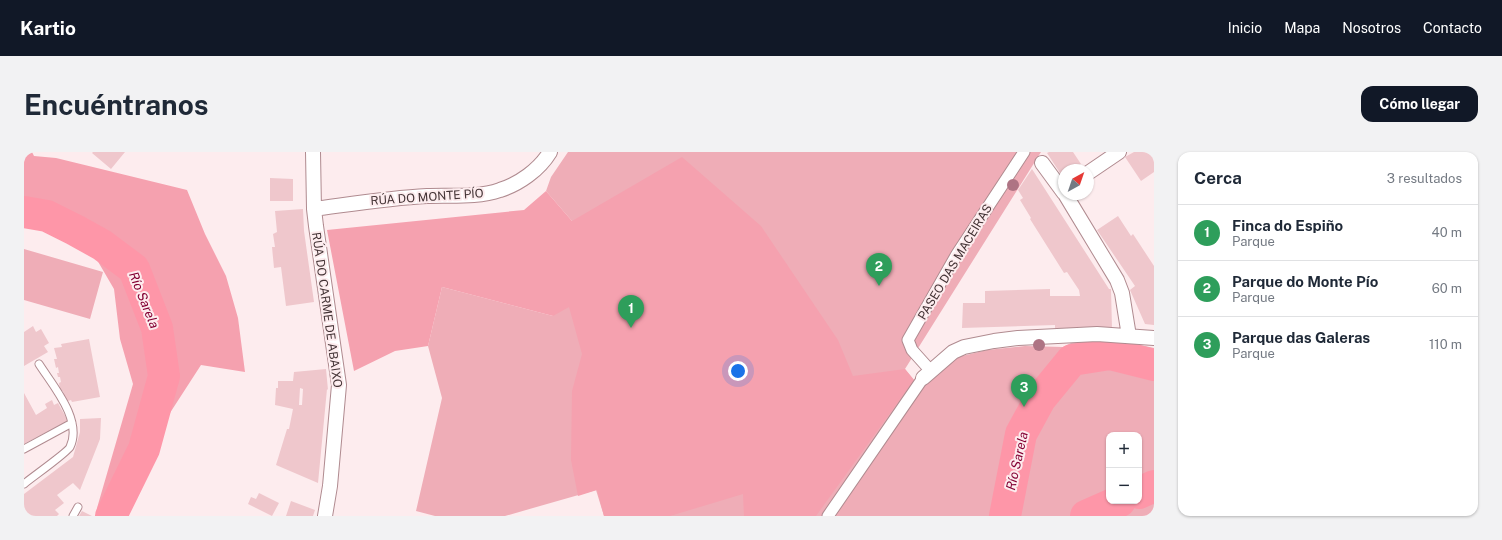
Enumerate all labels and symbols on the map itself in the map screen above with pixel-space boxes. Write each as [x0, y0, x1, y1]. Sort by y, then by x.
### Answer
north arrow [1058, 164, 1094, 200]
street label: RÚA DO MONTE PÍO [370, 186, 484, 208]
street label: PASEO DAS MACEIRAS [915, 202, 995, 322]
street label: RÚA DO CARME DE ABAIXO [309, 231, 345, 389]
pin: 2 [866, 253, 892, 286]
water label: Río Sarela [126, 270, 162, 331]
pin: 1 [618, 295, 644, 328]
your location [728, 361, 748, 381]
pin: 3 [1011, 374, 1037, 407]
water label: Río Sarela [1003, 430, 1031, 492]

